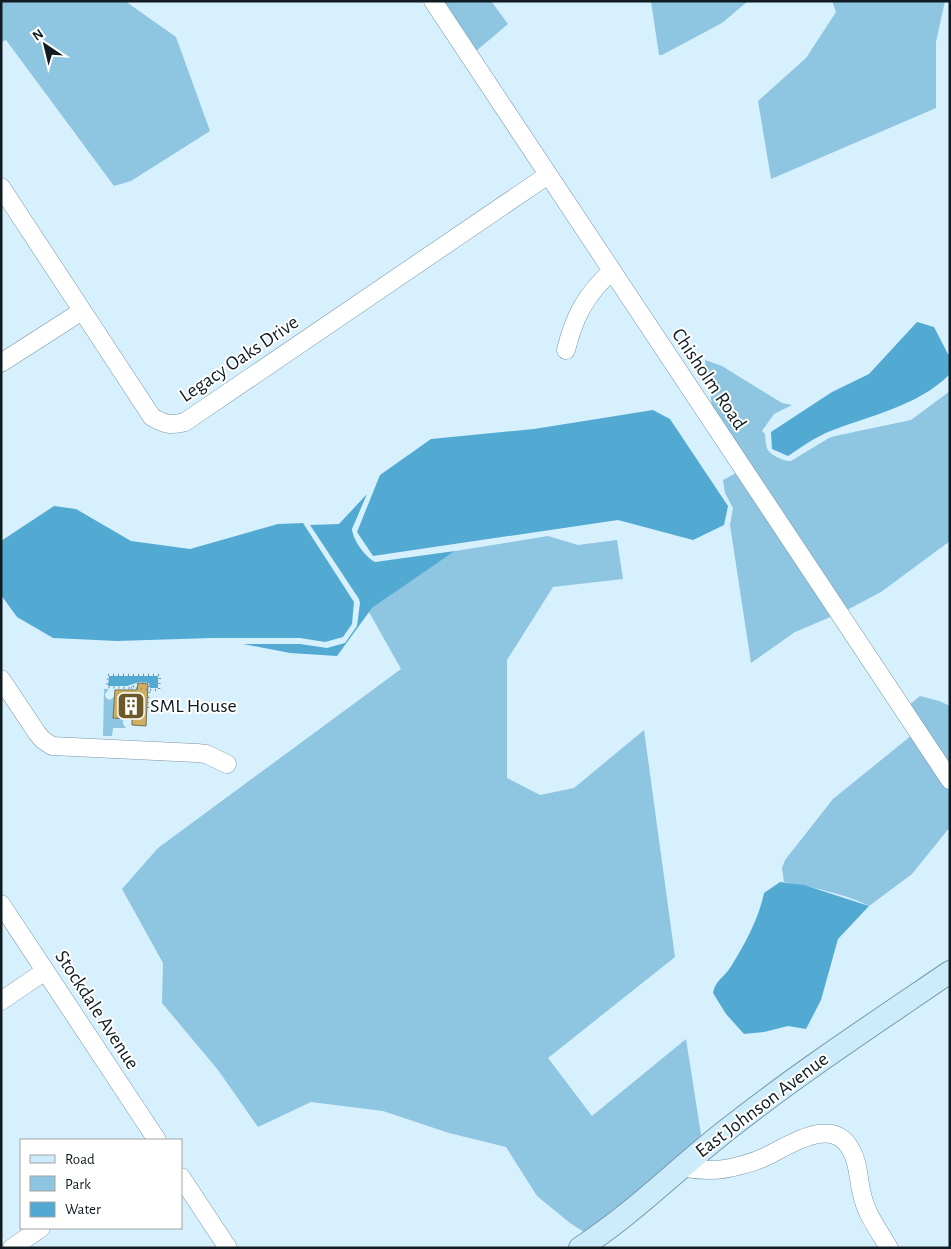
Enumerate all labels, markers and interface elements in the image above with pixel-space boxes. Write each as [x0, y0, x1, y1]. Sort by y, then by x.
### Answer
north arrow [20, 20, 70, 70]
text: N [30, 27, 46, 44]
street label: Legacy Oaks Drive [176, 312, 302, 406]
street label: Chisholm Road [668, 325, 750, 433]
building icon: SML House [116, 691, 146, 721]
place label: SML House [150, 696, 237, 716]
street label: Stockdale Avenue [51, 947, 143, 1073]
street label: East Johnson Avenue [692, 1049, 832, 1161]
legend [20, 1139, 182, 1229]
text: Road [65, 1152, 95, 1167]
text: Park [65, 1177, 91, 1192]
text: Water [65, 1202, 101, 1217]

